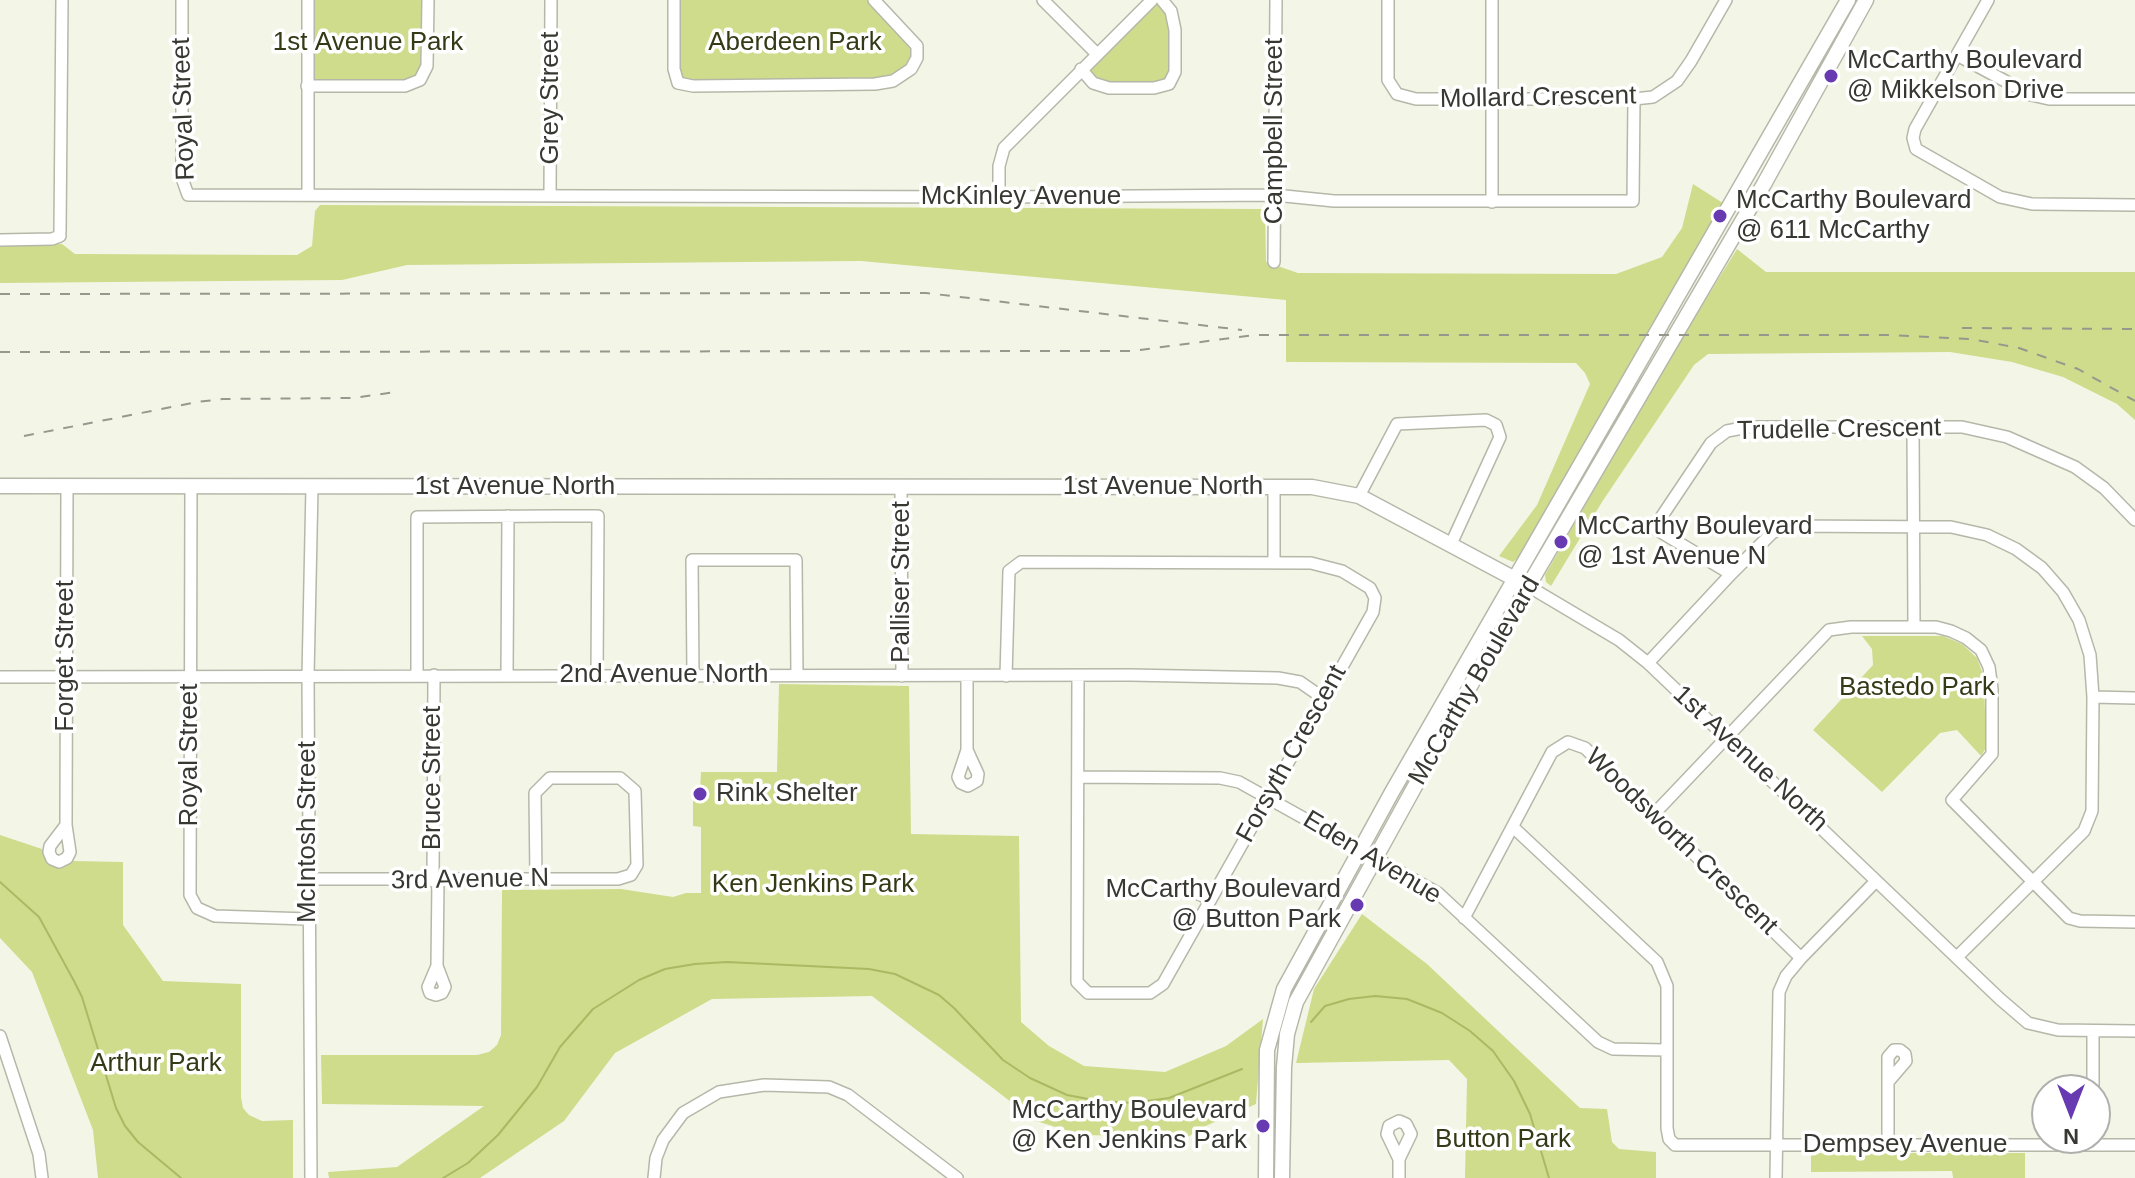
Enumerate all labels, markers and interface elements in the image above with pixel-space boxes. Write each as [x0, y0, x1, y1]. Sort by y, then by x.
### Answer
park label: 1st Avenue Park [273, 27, 463, 59]
park label: Aberdeen Park [708, 27, 882, 59]
street label: Grey Street [535, 32, 567, 164]
street label: Royal Street [166, 37, 202, 181]
street label: Campbell Street [1259, 38, 1291, 224]
place label: McCarthy Boulevard @ Mikkelson Drive [1847, 45, 2083, 106]
marker: McCarthy Boulevard @ Mikkelson Drive [1822, 67, 1840, 85]
street label: Mollard Crescent [1439, 81, 1637, 115]
street label: McKinley Avenue [921, 181, 1121, 213]
place label: McCarthy Boulevard @ 611 McCarthy [1736, 185, 1972, 246]
marker: McCarthy Boulevard @ 611 McCarthy [1711, 207, 1729, 225]
street label: Trudelle Crescent [1737, 413, 1941, 447]
street label: 1st Avenue North [415, 471, 615, 503]
street label: 1st Avenue North [1063, 471, 1263, 503]
street label: Palliser Street [886, 501, 918, 663]
place label: McCarthy Boulevard @ 1st Avenue N [1577, 511, 1813, 572]
marker: McCarthy Boulevard @ 1st Avenue N [1552, 533, 1570, 551]
street label: McCarthy Boulevard [1403, 571, 1547, 791]
street label: Forget Street [50, 580, 82, 732]
street label: 2nd Avenue North [559, 659, 769, 691]
street label: Forsyth Crescent [1230, 660, 1354, 848]
park label: Bastedo Park [1839, 672, 1995, 704]
street label: 1st Avenue North [1666, 679, 1834, 839]
street label: Royal Street [174, 683, 206, 827]
street label: Bruce Street [417, 706, 449, 850]
street label: McIntosh Street [292, 741, 324, 923]
street label: Woodsworth Crescent [1578, 742, 1784, 942]
place label: Rink Shelter [716, 778, 858, 810]
marker: Rink Shelter [691, 785, 709, 803]
street label: Eden Avenue [1297, 805, 1447, 911]
street label: 3rd Avenue N [390, 863, 550, 897]
park label: Ken Jenkins Park [712, 869, 914, 901]
place label: McCarthy Boulevard @ Button Park [1105, 874, 1341, 936]
marker: McCarthy Boulevard @ Button Park [1348, 896, 1366, 914]
park label: Arthur Park [90, 1048, 222, 1080]
north arrow [2031, 1074, 2111, 1154]
place label: McCarthy Boulevard @ Ken Jenkins Park [1011, 1095, 1247, 1156]
marker: McCarthy Boulevard @ Ken Jenkins Park [1254, 1117, 1272, 1135]
park label: Button Park [1435, 1124, 1571, 1156]
text: N [2063, 1124, 2079, 1149]
street label: Dempsey Avenue [1803, 1129, 2007, 1161]

